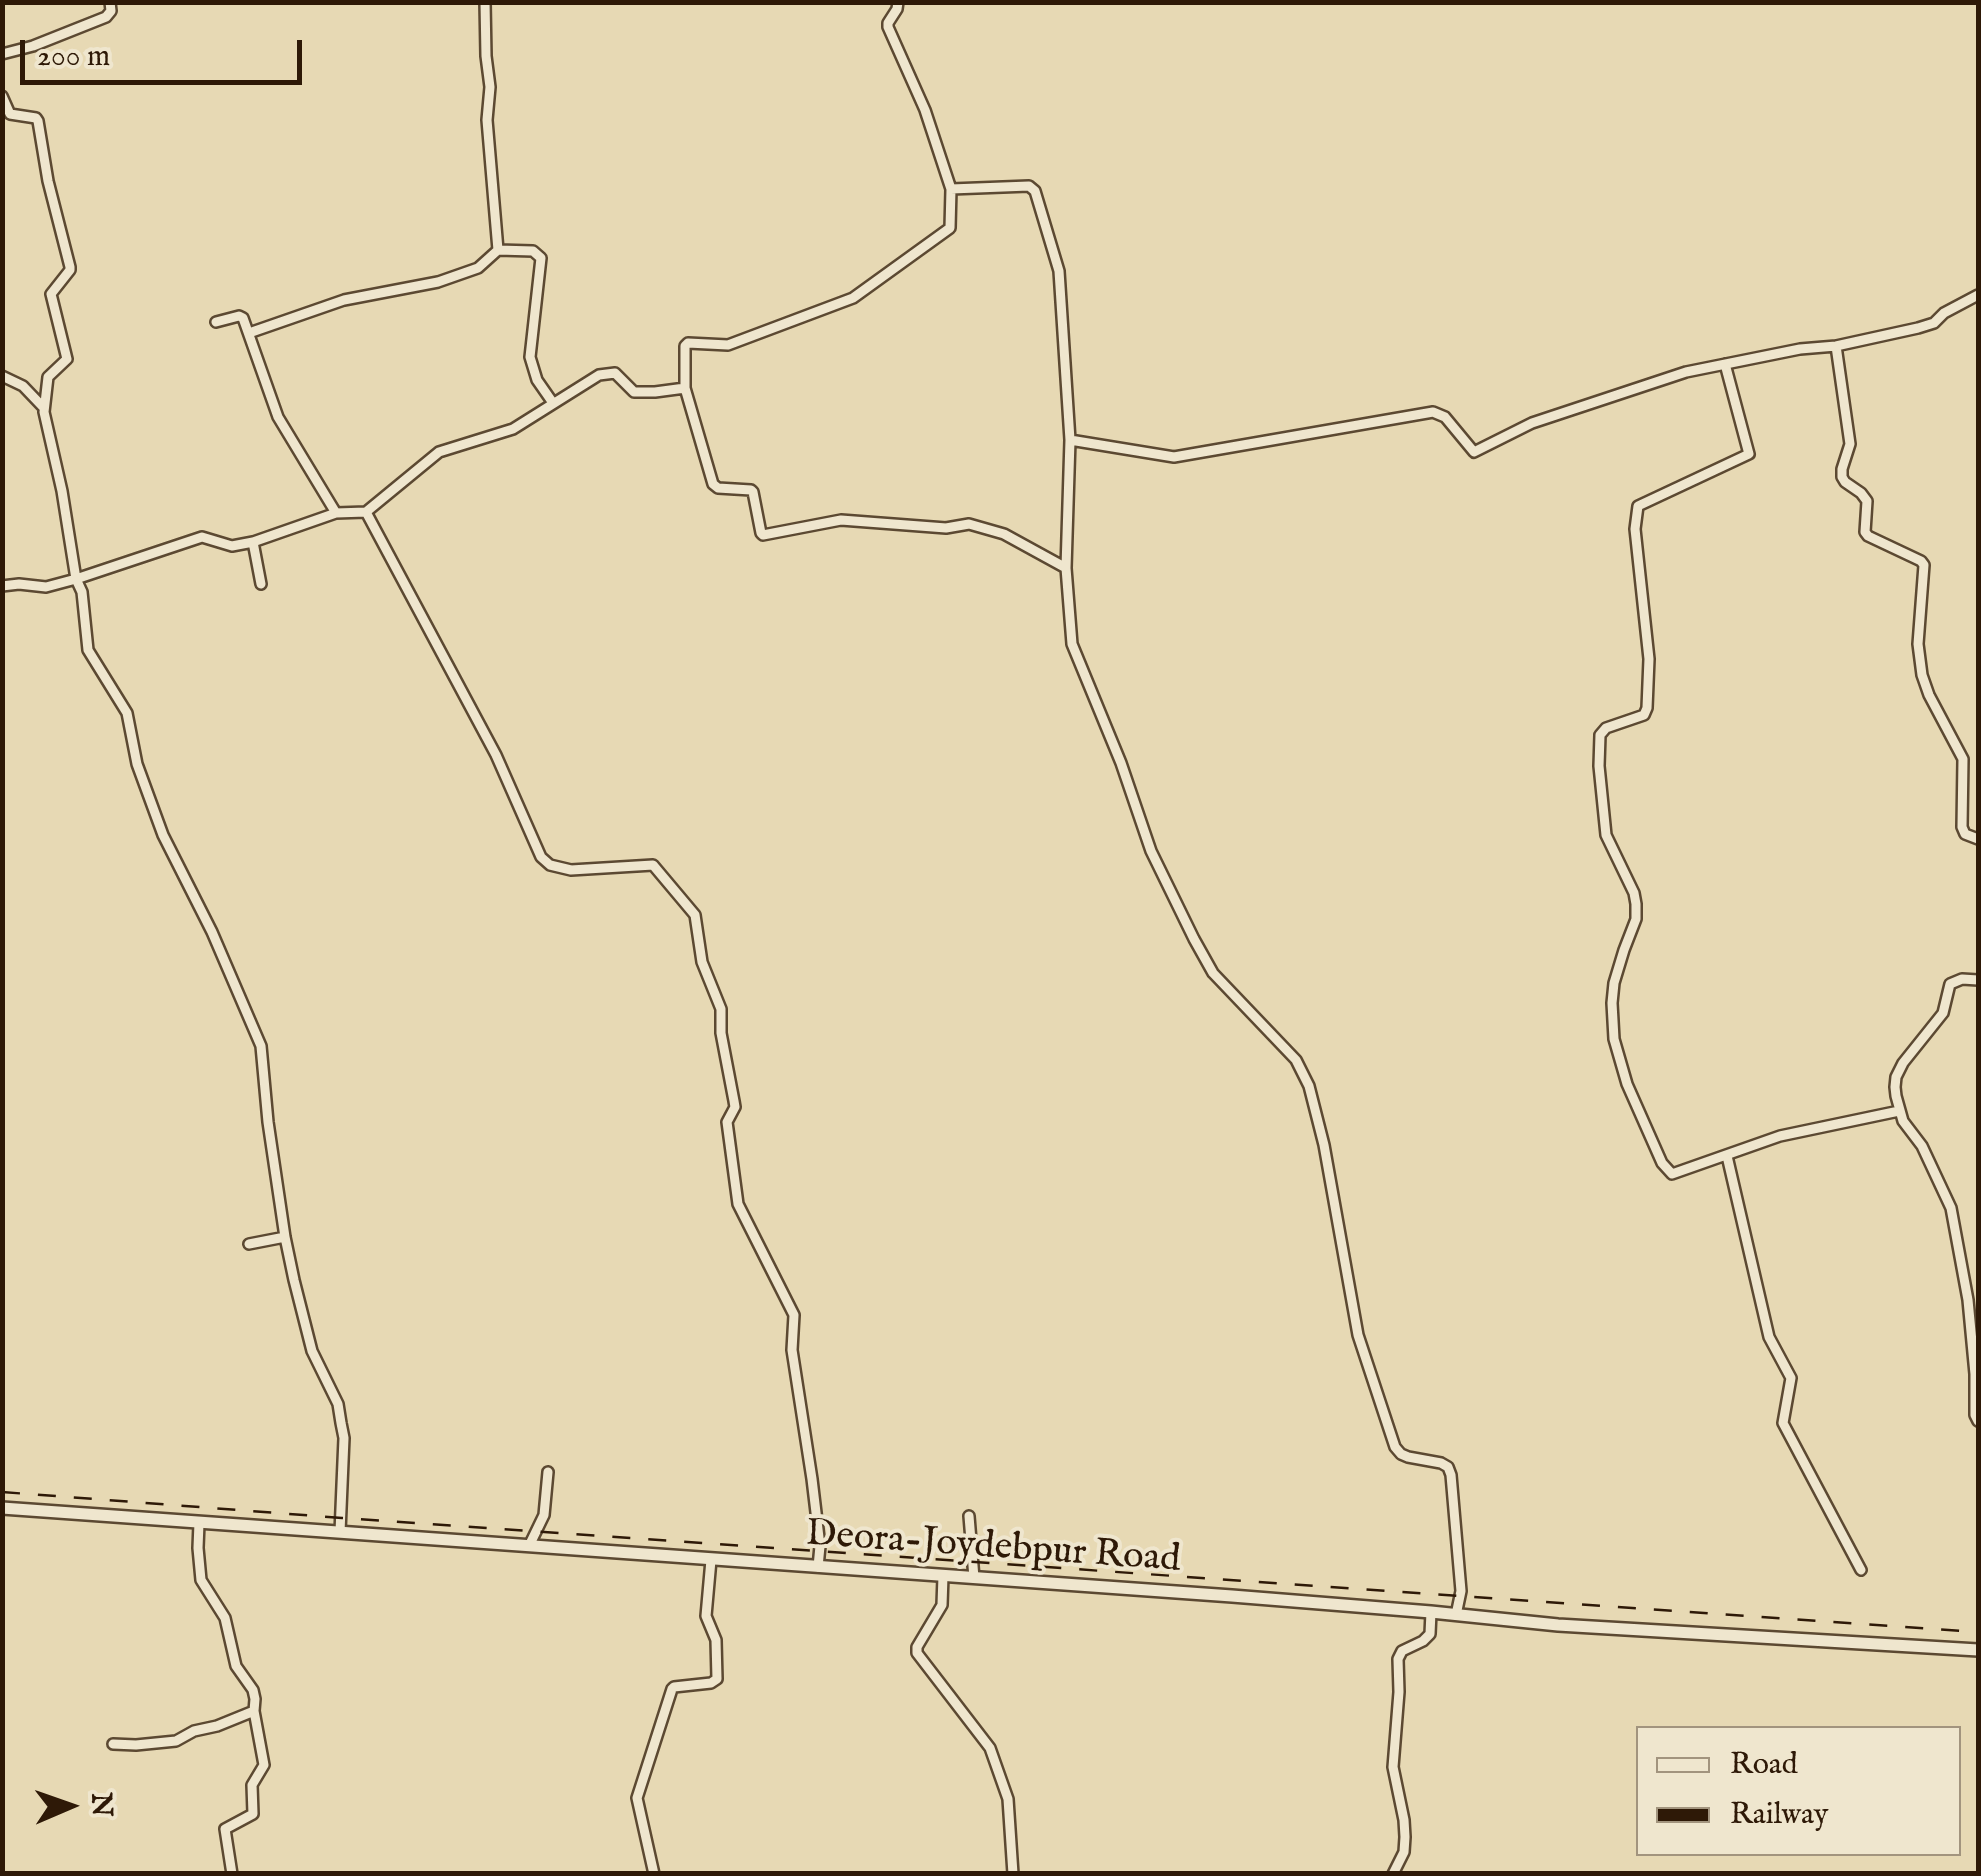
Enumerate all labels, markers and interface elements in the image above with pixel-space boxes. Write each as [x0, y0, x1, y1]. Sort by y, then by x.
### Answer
scale bar [25, 20, 308, 82]
text: 200 m [37, 38, 110, 76]
street label: Deora-Joydebpur Road [804, 1513, 1182, 1585]
legend [1636, 1726, 1961, 1856]
text: Road [1730, 1746, 1798, 1784]
north arrow [20, 1756, 120, 1856]
text: N [83, 1792, 118, 1818]
text: Railway [1730, 1796, 1828, 1834]

